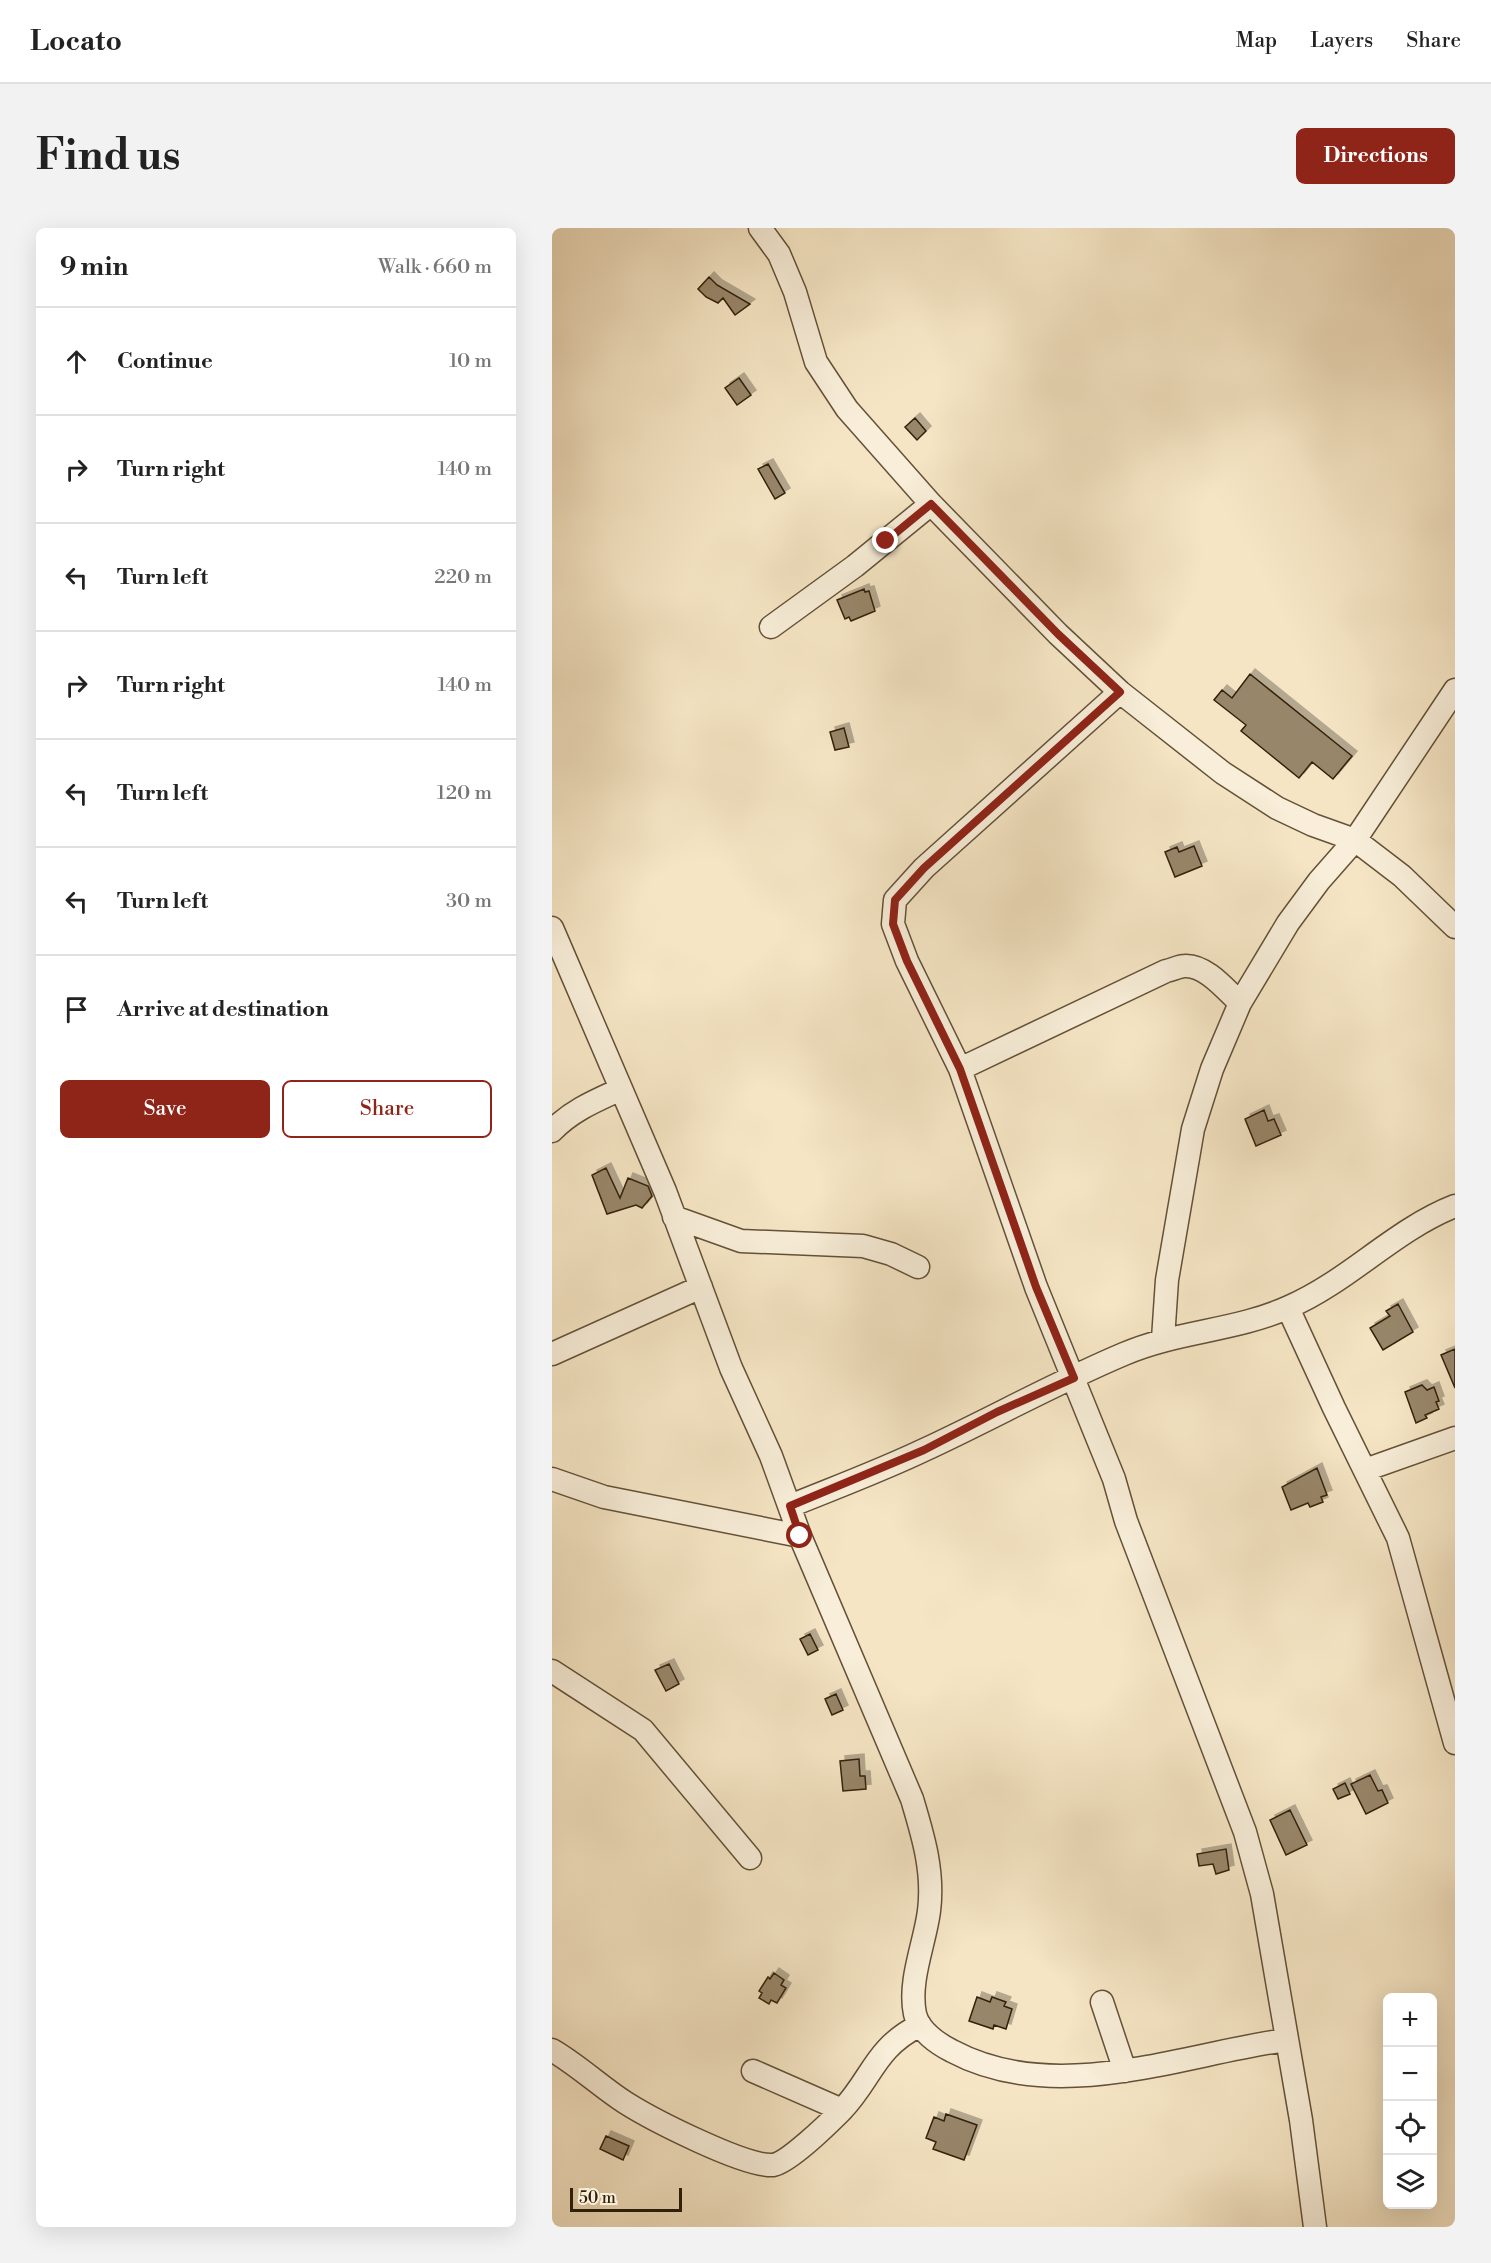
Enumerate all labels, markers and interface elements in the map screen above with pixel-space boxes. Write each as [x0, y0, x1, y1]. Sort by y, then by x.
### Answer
text: Locato [30, 24, 122, 59]
text: Map [1236, 28, 1277, 54]
text: Layers [1310, 28, 1373, 54]
text: Share [1406, 28, 1461, 54]
button: Directions [1296, 128, 1455, 184]
text: Find us [36, 130, 180, 183]
text: 9 min [60, 251, 128, 283]
text: Walk · 660 m [378, 255, 492, 280]
icon: ahead [60, 345, 93, 378]
text: Continue [117, 348, 213, 375]
text: 10 m [449, 349, 492, 374]
icon: right [60, 453, 93, 486]
text: Turn right [117, 456, 225, 483]
text: 140 m [437, 457, 492, 482]
route end [872, 527, 898, 553]
icon: left [60, 561, 93, 594]
text: Turn left [117, 564, 208, 591]
text: 220 m [434, 565, 492, 590]
icon: right [60, 669, 93, 702]
text: Turn right [117, 672, 225, 699]
text: 140 m [437, 673, 492, 698]
icon: left [60, 777, 93, 810]
text: Turn left [117, 780, 208, 807]
text: 120 m [437, 781, 492, 806]
icon: left [60, 885, 93, 918]
text: Turn left [117, 888, 208, 915]
text: 30 m [446, 889, 492, 914]
icon: arrive [60, 993, 93, 1026]
text: Arrive at destination [117, 996, 329, 1023]
button: Save [60, 1080, 270, 1138]
button: Share [282, 1080, 492, 1138]
route start [786, 1522, 812, 1548]
map controls [1383, 1993, 1437, 2209]
button: + [1383, 1993, 1437, 2047]
button: − [1383, 2047, 1437, 2101]
button: locate [1383, 2101, 1437, 2155]
button: layers [1383, 2155, 1437, 2209]
scale bar [570, 2185, 682, 2212]
text: 50 m [579, 2188, 616, 2208]

